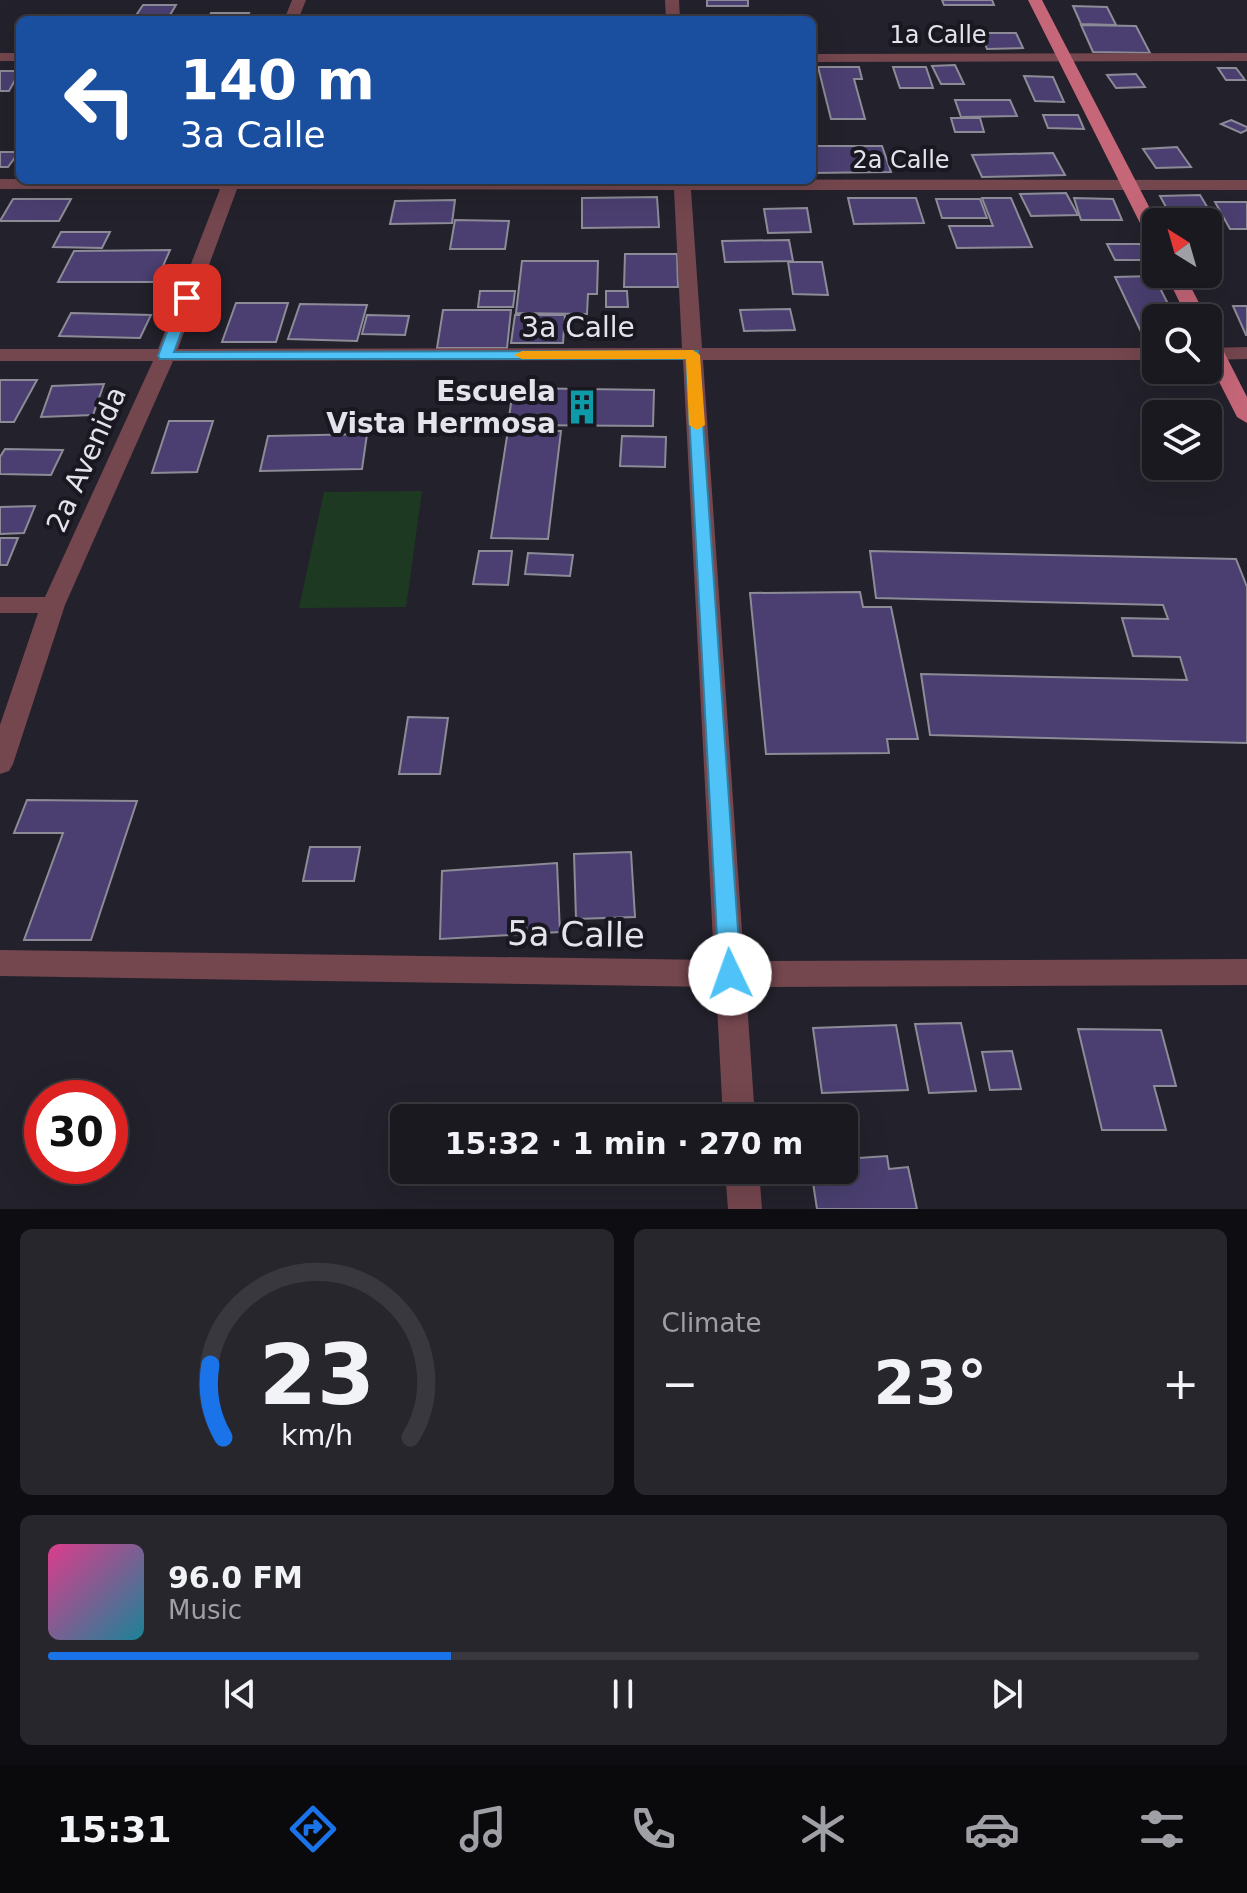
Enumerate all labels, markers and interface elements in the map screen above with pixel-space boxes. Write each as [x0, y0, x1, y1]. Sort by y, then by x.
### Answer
street label: 1a Calle [889, 21, 987, 49]
text: 140 m [180, 47, 375, 112]
icon: left [48, 48, 152, 152]
text: 3a Calle [180, 114, 326, 155]
street label: 2a Calle [852, 146, 950, 174]
north arrow [1142, 208, 1222, 288]
map controls [1142, 208, 1222, 480]
pin [153, 264, 221, 332]
icon: arrive [165, 276, 209, 320]
button: search [1142, 304, 1222, 384]
street label: 3a Calle [521, 311, 635, 344]
place label: Escuela Vista Hermosa [326, 375, 556, 440]
street label: 2a Avenida [40, 381, 133, 537]
building icon: Escuela Vista Hermosa [563, 388, 601, 426]
button: layers [1142, 400, 1222, 480]
street label: 5a Calle [507, 913, 645, 955]
position arrow [688, 932, 772, 1016]
speed limit sign: 30 [24, 1080, 128, 1184]
text: 15:32 · 1 min · 270 m [445, 1126, 803, 1161]
text: Climate [662, 1308, 762, 1338]
text: 23 [259, 1327, 375, 1424]
text: 23° [874, 1348, 987, 1418]
text: − [662, 1358, 698, 1409]
text: + [1162, 1358, 1199, 1409]
text: km/h [281, 1418, 353, 1452]
text: 96.0 FM [168, 1560, 303, 1595]
text: Music [168, 1595, 242, 1625]
icon: previous [218, 1672, 262, 1716]
icon: pause [601, 1672, 645, 1716]
icon: next [985, 1672, 1029, 1716]
icon: directions [285, 1801, 341, 1857]
icon: music [455, 1801, 511, 1857]
icon: phone [625, 1801, 681, 1857]
icon: climate [795, 1801, 851, 1857]
icon: car [964, 1801, 1020, 1857]
icon: filters [1134, 1801, 1190, 1857]
text: 15:31 [57, 1809, 171, 1850]

